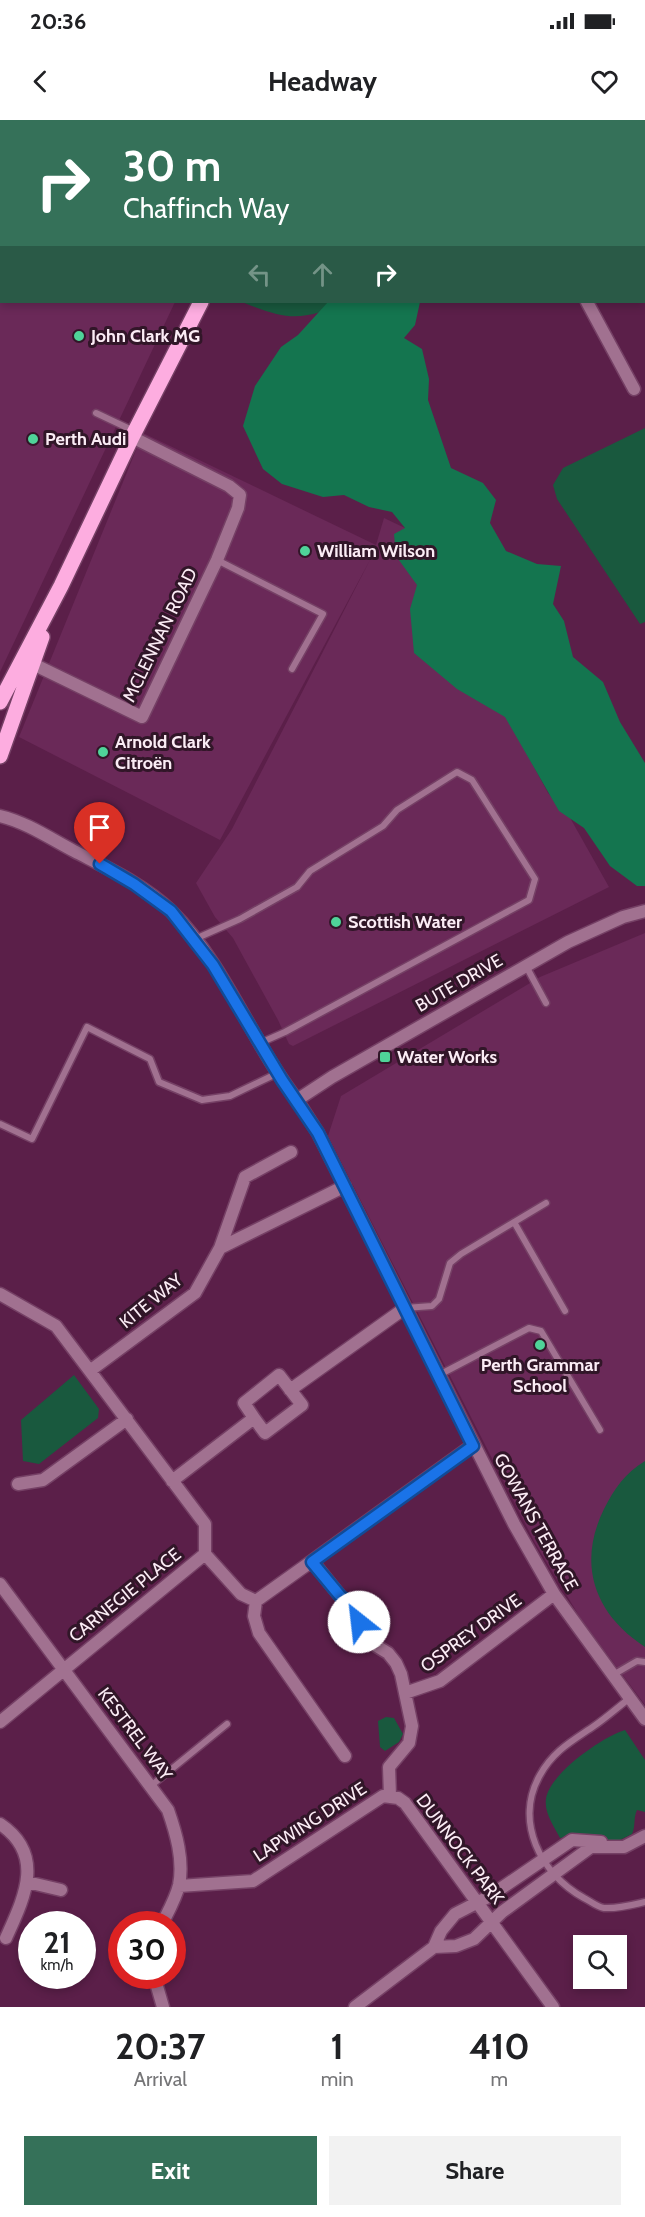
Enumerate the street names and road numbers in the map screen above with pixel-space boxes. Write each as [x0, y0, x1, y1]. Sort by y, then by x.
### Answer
street label: MCLENNAN ROAD [118, 564, 202, 706]
street label: BUTE DRIVE [412, 949, 506, 1017]
street label: KITE WAY [115, 1268, 188, 1333]
street label: GOWANS TERRACE [489, 1449, 583, 1595]
street label: CARNEGIE PLACE [65, 1543, 185, 1647]
street label: OSPREY DRIVE [416, 1589, 526, 1677]
street label: KESTREL WAY [93, 1683, 178, 1785]
street label: LAPWING DRIVE [249, 1777, 371, 1867]
street label: DUNNOCK PARK [411, 1790, 509, 1909]

